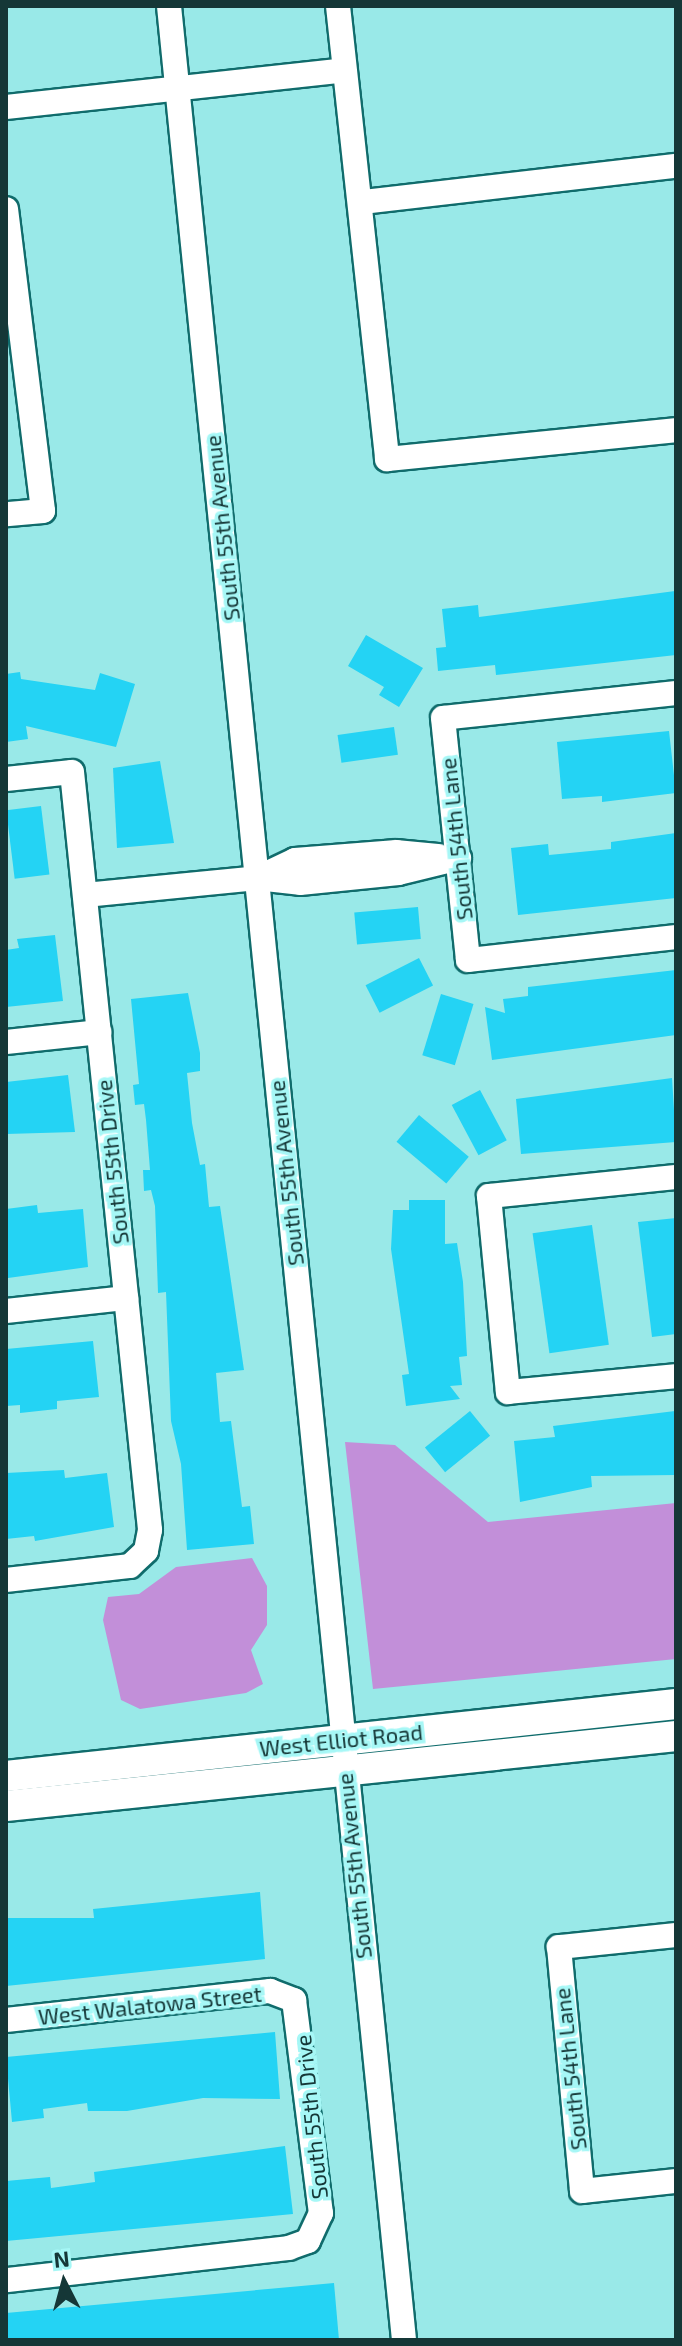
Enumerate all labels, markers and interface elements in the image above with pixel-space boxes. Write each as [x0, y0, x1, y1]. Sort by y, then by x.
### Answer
street label: South 55th Avenue [199, 434, 245, 622]
street label: South 54th Lane [434, 757, 478, 921]
street label: South 55th Drive [90, 1078, 134, 1246]
street label: South 55th Avenue [263, 1079, 309, 1267]
street label: West Elliot Road [258, 1718, 424, 1762]
street label: South 55th Avenue [331, 1772, 377, 1960]
street label: West Walatowa Street [37, 1980, 263, 2030]
street label: South 54th Lane [548, 1987, 592, 2151]
street label: South 55th Drive [289, 2033, 333, 2201]
north arrow [24, 2242, 104, 2322]
text: N [52, 2244, 71, 2272]

